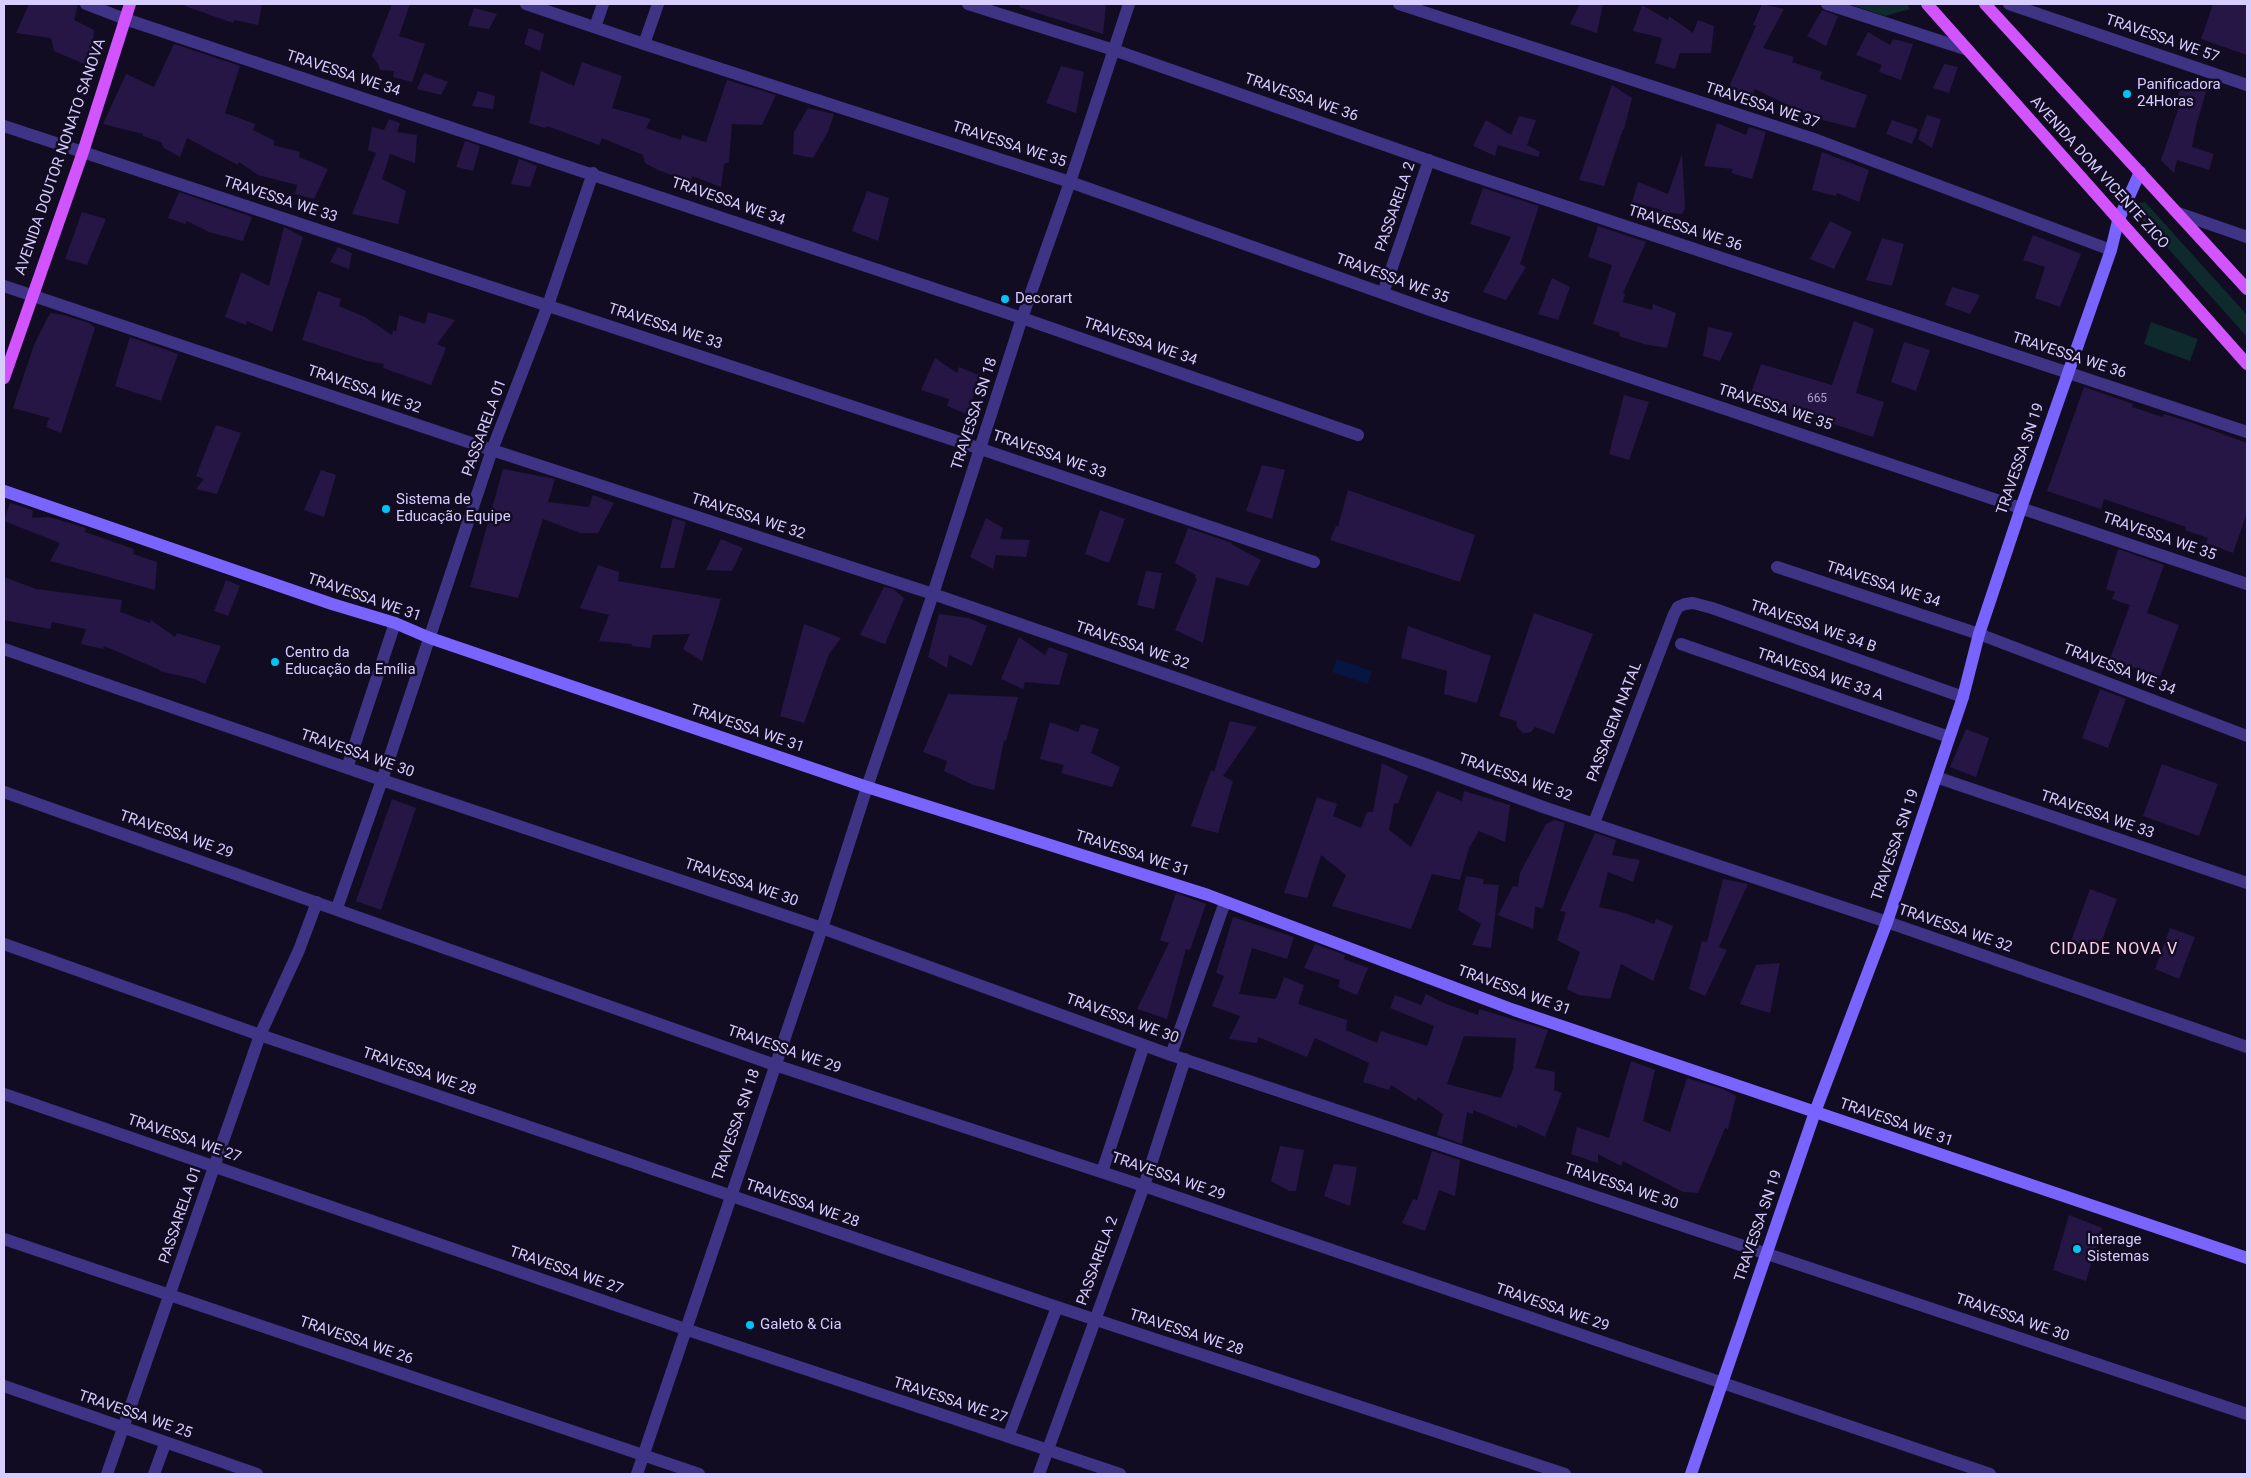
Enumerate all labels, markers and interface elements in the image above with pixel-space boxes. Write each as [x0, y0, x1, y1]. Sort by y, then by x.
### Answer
street label: TRAVESSA WE 57 [2103, 11, 2221, 67]
street label: AVENIDA DOUTOR NONATO SANOVA [12, 36, 110, 278]
street label: TRAVESSA WE 34 [284, 47, 402, 101]
street label: TRAVESSA WE 36 [1242, 70, 1360, 126]
place label: Panificadora 24Horas [2137, 76, 2221, 111]
street label: TRAVESSA WE 37 [1703, 79, 1821, 133]
marker: Panificadora 24Horas [2121, 88, 2133, 100]
street label: AVENIDA DOM VICENTE ZICO [2026, 93, 2172, 253]
street label: TRAVESSA WE 35 [950, 118, 1068, 172]
street label: PASSARELA 2 [1372, 160, 1420, 254]
street label: TRAVESSA WE 33 [221, 173, 339, 227]
street label: TRAVESSA WE 34 [669, 174, 787, 230]
street label: TRAVESSA WE 36 [1626, 202, 1744, 256]
street label: TRAVESSA WE 35 [1333, 250, 1451, 308]
place label: Decorart [1015, 290, 1073, 308]
marker: Decorart [999, 293, 1011, 305]
street label: TRAVESSA WE 33 [606, 300, 724, 354]
street label: TRAVESSA WE 34 [1081, 314, 1199, 370]
street label: TRAVESSA WE 36 [2010, 329, 2128, 383]
street label: TRAVESSA SN 18 [948, 356, 1002, 472]
street label: TRAVESSA WE 32 [305, 362, 423, 418]
street label: PASSARELA 01 [459, 377, 511, 479]
street label: TRAVESSA WE 35 [1716, 381, 1834, 435]
house number: 665 [1807, 392, 1827, 406]
street label: TRAVESSA SN 19 [1993, 401, 2049, 517]
street label: TRAVESSA WE 33 [990, 427, 1108, 483]
street label: TRAVESSA WE 32 [689, 490, 807, 544]
place label: Sistema de Educação Equipe [396, 491, 511, 526]
marker: Sistema de Educação Equipe [380, 503, 392, 515]
street label: TRAVESSA WE 35 [2100, 509, 2218, 565]
street label: TRAVESSA WE 34 [1824, 558, 1942, 612]
street label: TRAVESSA WE 31 [305, 570, 423, 626]
street label: TRAVESSA WE 34 B [1748, 597, 1878, 657]
street label: TRAVESSA WE 32 [1073, 618, 1191, 674]
street label: TRAVESSA WE 34 [2060, 640, 2178, 700]
place label: Centro da Educação da Emília [285, 644, 416, 679]
street label: TRAVESSA WE 33 A [1754, 645, 1886, 705]
marker: Centro da Educação da Emília [269, 656, 281, 668]
street label: PASSAGEM NATAL [1584, 659, 1646, 785]
street label: TRAVESSA WE 31 [688, 701, 806, 757]
street label: TRAVESSA WE 30 [298, 726, 416, 782]
street label: TRAVESSA WE 32 [1456, 750, 1574, 806]
street label: TRAVESSA SN 19 [1868, 787, 1924, 903]
street label: TRAVESSA WE 33 [2038, 787, 2156, 843]
street label: TRAVESSA WE 29 [117, 807, 235, 863]
street label: TRAVESSA WE 31 [1073, 827, 1191, 881]
street label: TRAVESSA WE 30 [682, 855, 800, 911]
street label: TRAVESSA WE 32 [1896, 901, 2014, 957]
district label: CIDADE NOVA V [2048, 940, 2180, 960]
street label: TRAVESSA WE 31 [1455, 962, 1573, 1020]
street label: TRAVESSA WE 30 [1063, 990, 1181, 1048]
street label: TRAVESSA WE 29 [725, 1022, 843, 1078]
street label: TRAVESSA WE 28 [360, 1044, 478, 1100]
street label: TRAVESSA SN 18 [709, 1067, 765, 1183]
street label: TRAVESSA WE 31 [1837, 1095, 1955, 1151]
street label: TRAVESSA WE 27 [125, 1111, 243, 1167]
street label: TRAVESSA WE 29 [1109, 1149, 1227, 1205]
street label: TRAVESSA WE 30 [1562, 1160, 1680, 1214]
street label: PASSARELA 01 [156, 1164, 206, 1266]
street label: TRAVESSA SN 19 [1731, 1168, 1787, 1284]
street label: TRAVESSA WE 28 [743, 1176, 861, 1232]
street label: PASSARELA 2 [1074, 1214, 1122, 1308]
place label: Interage Sistemas [2087, 1231, 2149, 1266]
street label: TRAVESSA WE 27 [507, 1243, 625, 1299]
marker: Interage Sistemas [2071, 1243, 2083, 1255]
street label: TRAVESSA WE 29 [1493, 1280, 1611, 1336]
street label: TRAVESSA WE 30 [1953, 1290, 2071, 1346]
street label: TRAVESSA WE 28 [1127, 1306, 1245, 1360]
street label: TRAVESSA WE 26 [297, 1313, 415, 1369]
place label: Galeto & Cia [760, 1316, 842, 1334]
marker: Galeto & Cia [744, 1319, 756, 1331]
street label: TRAVESSA WE 27 [891, 1374, 1009, 1428]
street label: TRAVESSA WE 25 [76, 1387, 194, 1443]

